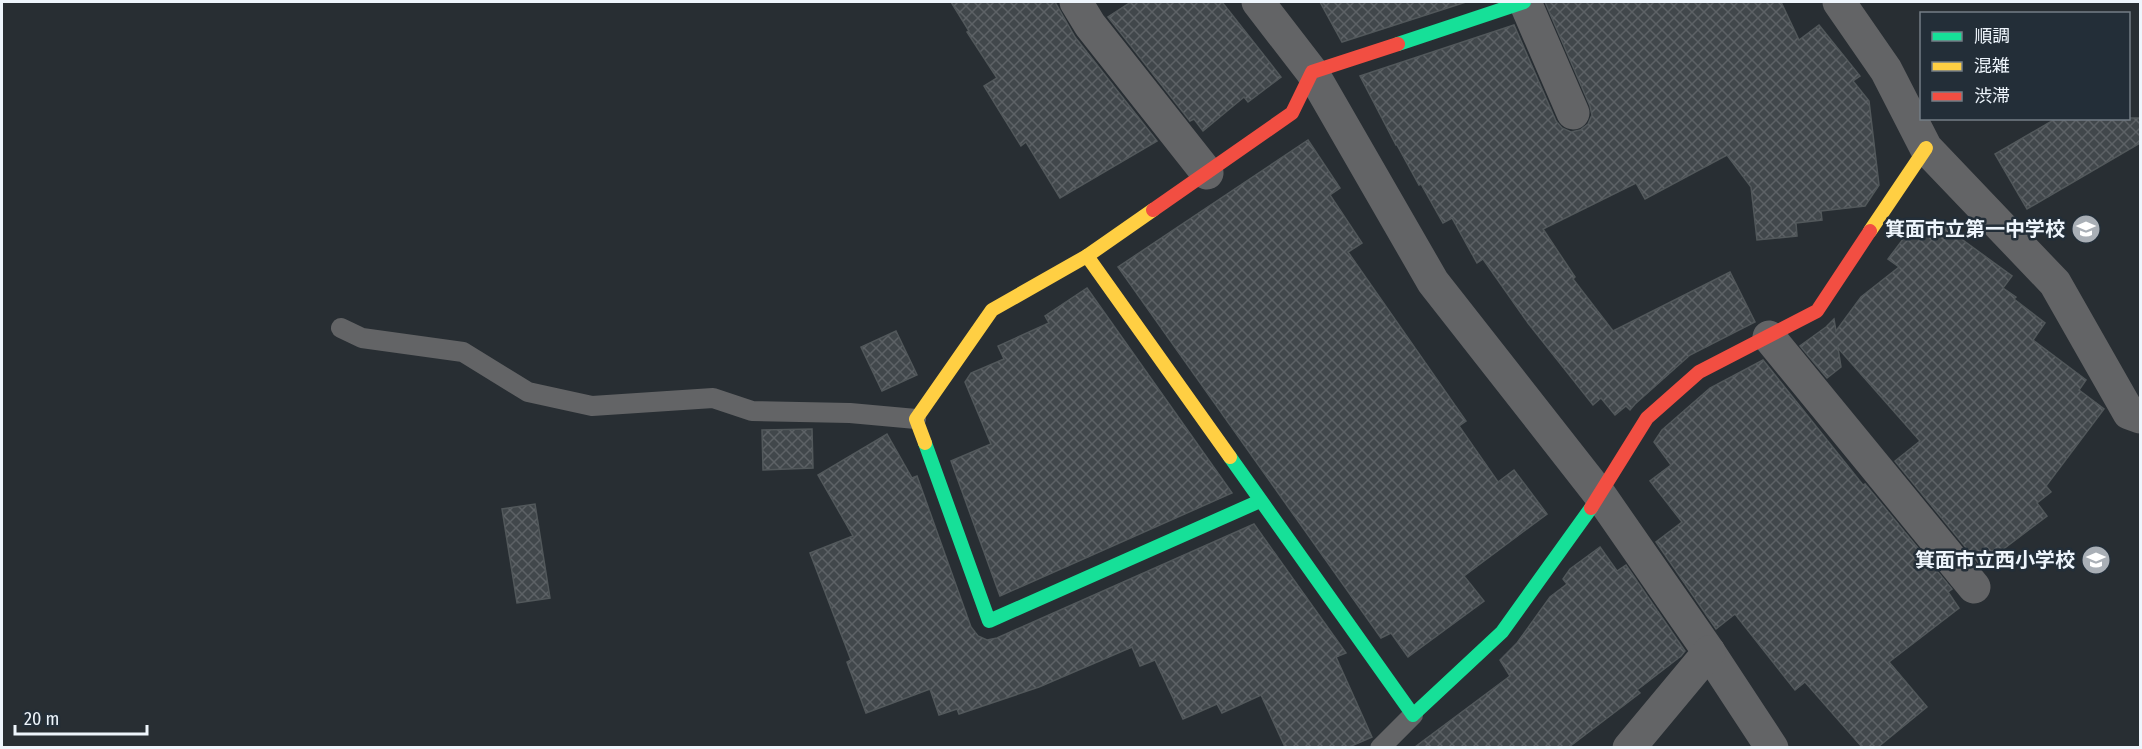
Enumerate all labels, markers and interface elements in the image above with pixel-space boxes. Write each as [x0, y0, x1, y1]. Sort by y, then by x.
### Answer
legend [1920, 12, 2130, 120]
text: 順調 [1974, 25, 2010, 47]
text: 混雑 [1974, 55, 2010, 77]
text: 渋滞 [1974, 85, 2010, 107]
school or university icon: 箕面市立第一中学校 [2070, 213, 2102, 245]
place label: 箕面市立第一中学校 [1885, 217, 2065, 241]
school or university icon: 箕面市立西小学校 [2080, 544, 2112, 576]
place label: 箕面市立西小学校 [1915, 548, 2075, 572]
scale bar [15, 698, 147, 736]
text: 20 m [24, 708, 59, 730]

